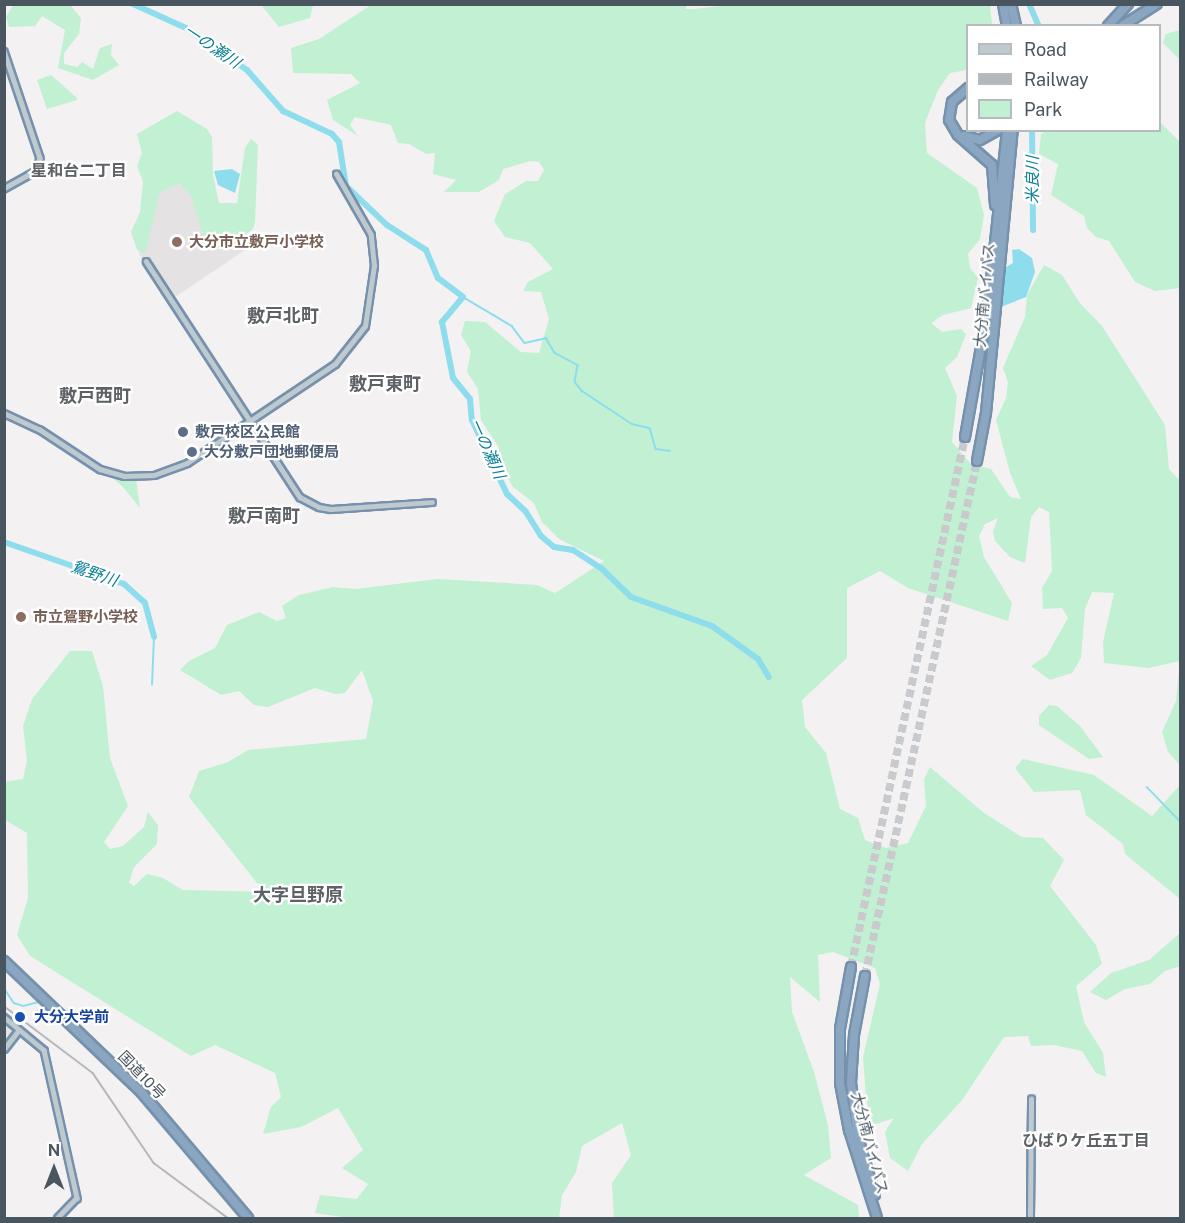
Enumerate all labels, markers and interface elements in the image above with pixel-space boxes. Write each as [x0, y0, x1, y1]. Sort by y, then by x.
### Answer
water label: 一の瀬川 [180, 21, 244, 73]
legend [966, 24, 1161, 132]
text: Road [1024, 39, 1067, 60]
text: Railway [1024, 69, 1089, 90]
text: Park [1024, 99, 1062, 120]
water label: 米良川 [1023, 156, 1043, 204]
district label: 星和台二丁目 [31, 161, 127, 181]
place label: 大分市立敷戸小学校 [189, 233, 324, 251]
marker: 大分市立敷戸小学校 [170, 235, 184, 249]
street label: 大分南バイパス [970, 242, 998, 348]
district label: 敷戸北町 [247, 305, 319, 327]
district label: 敷戸東町 [349, 373, 421, 395]
district label: 敷戸西町 [59, 385, 131, 407]
water label: 一の瀬川 [465, 416, 509, 482]
place label: 敷戸校区公民館 [195, 423, 300, 441]
marker: 敷戸校区公民館 [176, 425, 190, 439]
place label: 大分敷戸団地郵便局 [204, 443, 339, 461]
marker: 大分敷戸団地郵便局 [185, 445, 199, 459]
district label: 敷戸南町 [228, 505, 300, 527]
water label: 鴛野川 [68, 557, 120, 591]
place label: 市立鴛野小学校 [33, 608, 138, 626]
marker: 市立鴛野小学校 [14, 610, 28, 624]
district label: 大字旦野原 [253, 884, 343, 906]
marker: 大分大学前 [11, 1008, 29, 1026]
place label: 大分大学前 [34, 1008, 109, 1026]
street label: 国道10号 [115, 1047, 169, 1103]
street label: 大分南バイパス [848, 1090, 892, 1196]
district label: ひばりケ丘五丁目 [1022, 1131, 1150, 1151]
north arrow [24, 1139, 84, 1199]
text: N [48, 1141, 60, 1160]

